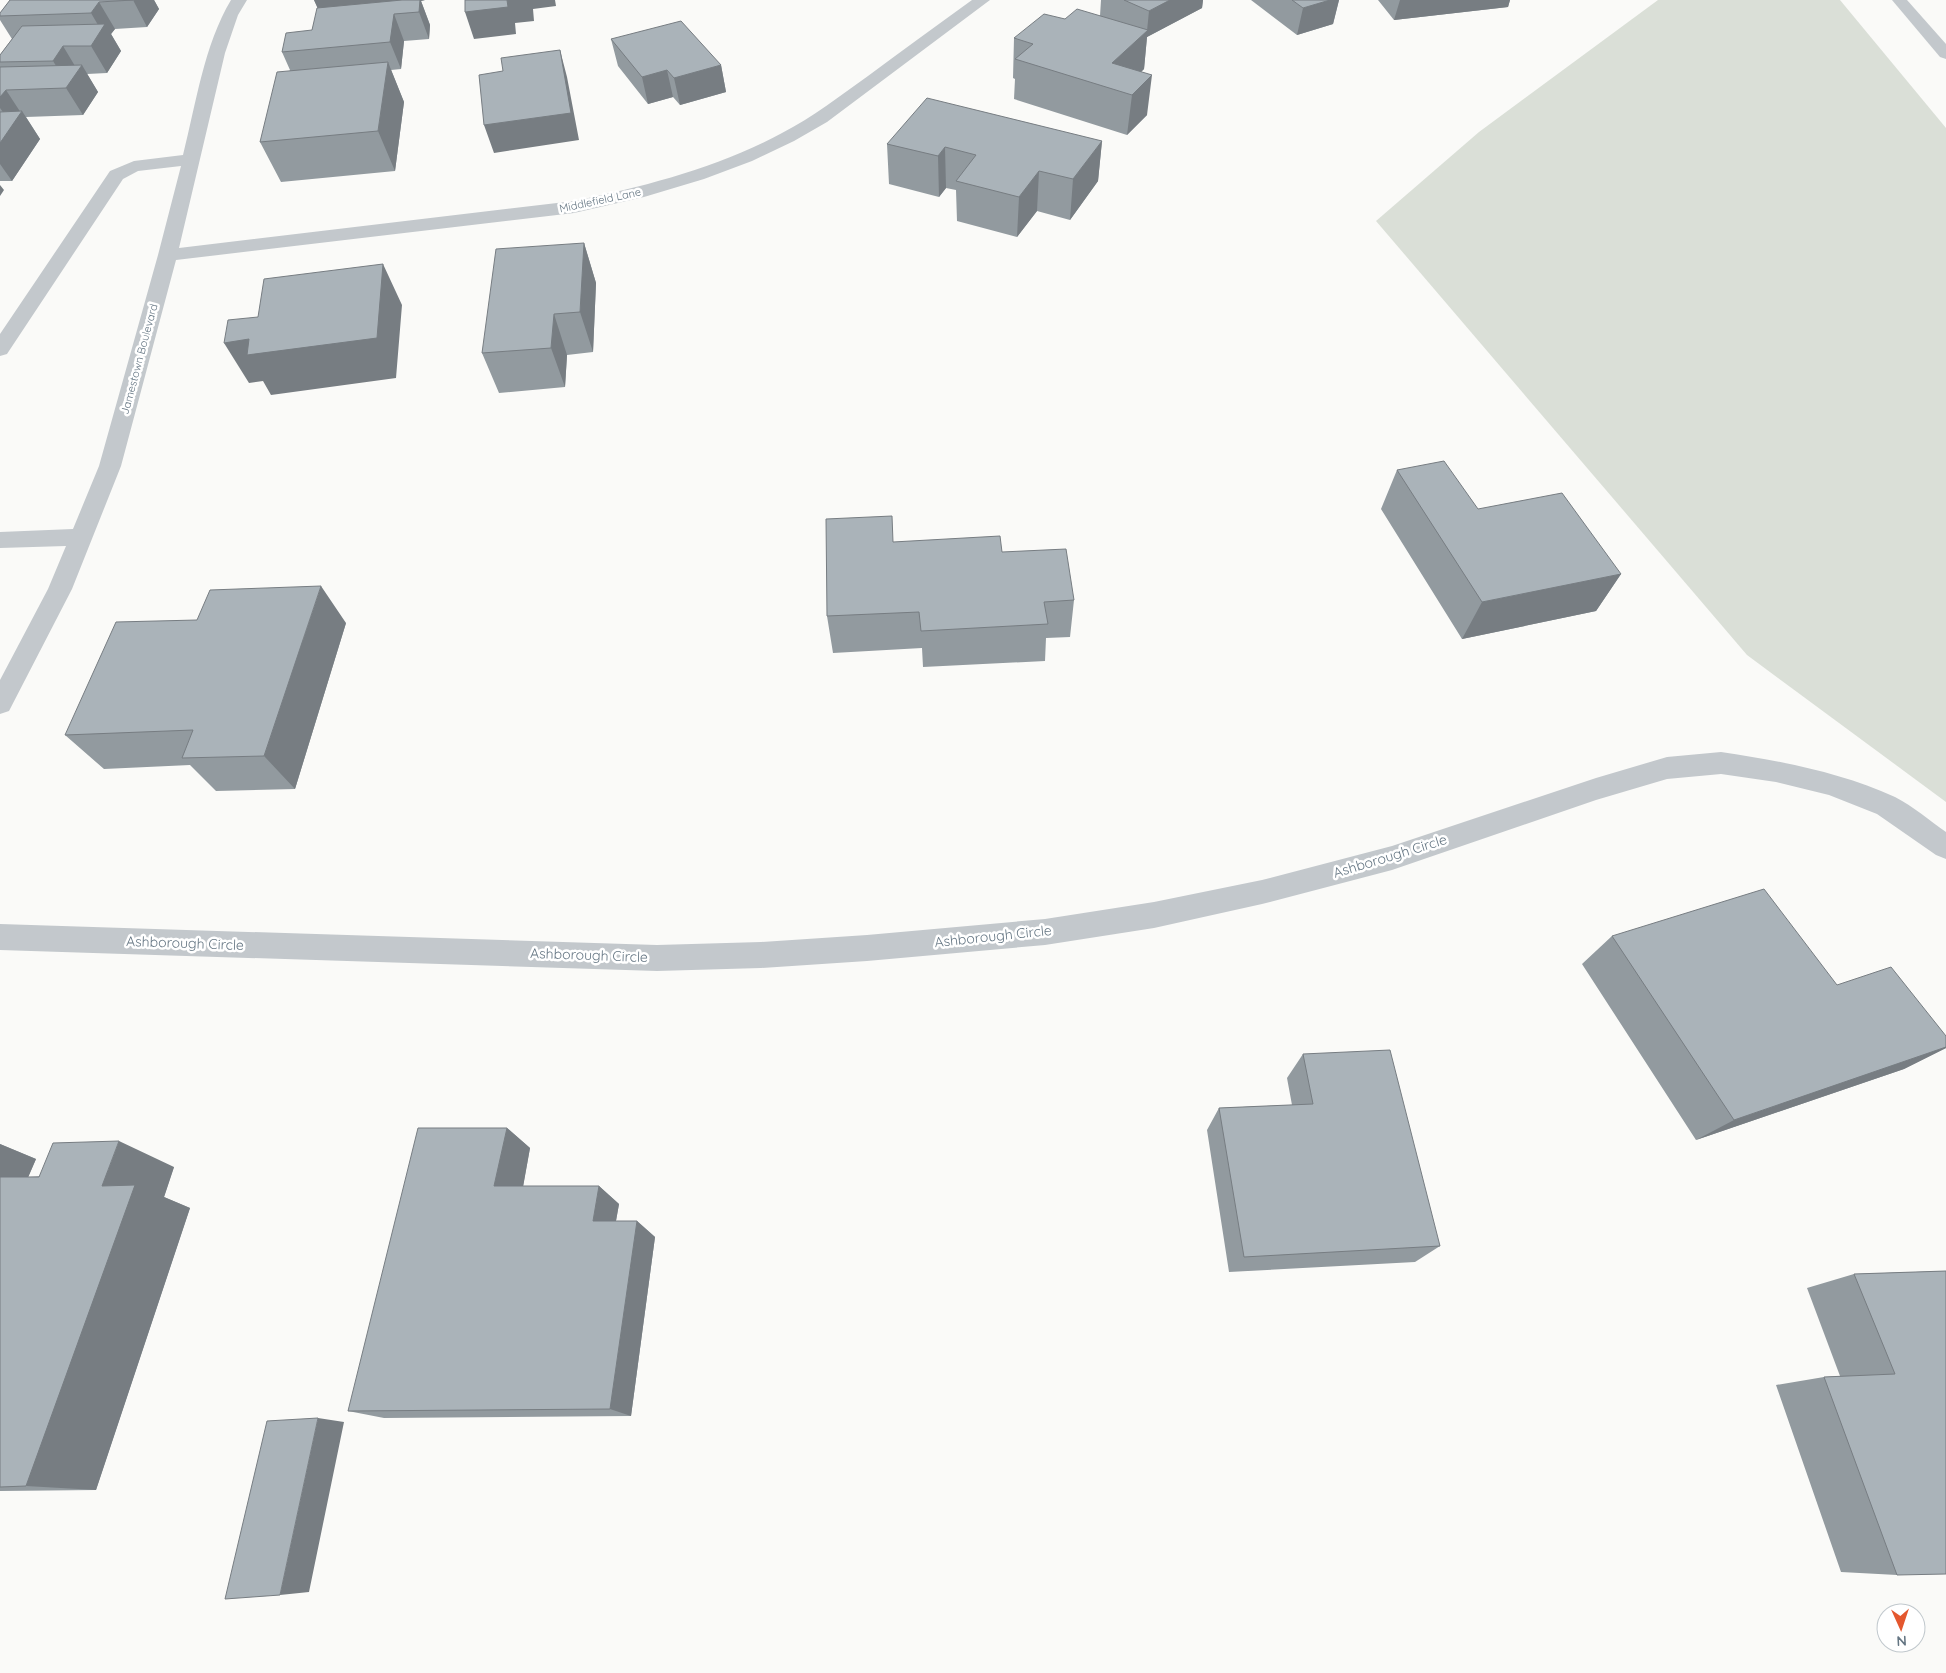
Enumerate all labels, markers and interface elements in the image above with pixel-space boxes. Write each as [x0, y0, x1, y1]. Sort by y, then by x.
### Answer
street label: Middlefield Lane [558, 185, 642, 215]
street label: Jamestown Boulevard [117, 302, 161, 416]
street label: Ashborough Circle [1331, 830, 1449, 882]
street label: Ashborough Circle [933, 921, 1053, 951]
street label: Ashborough Circle [126, 932, 244, 954]
street label: Ashborough Circle [530, 944, 648, 966]
north arrow [1876, 1603, 1926, 1653]
text: N [1896, 1632, 1907, 1650]

